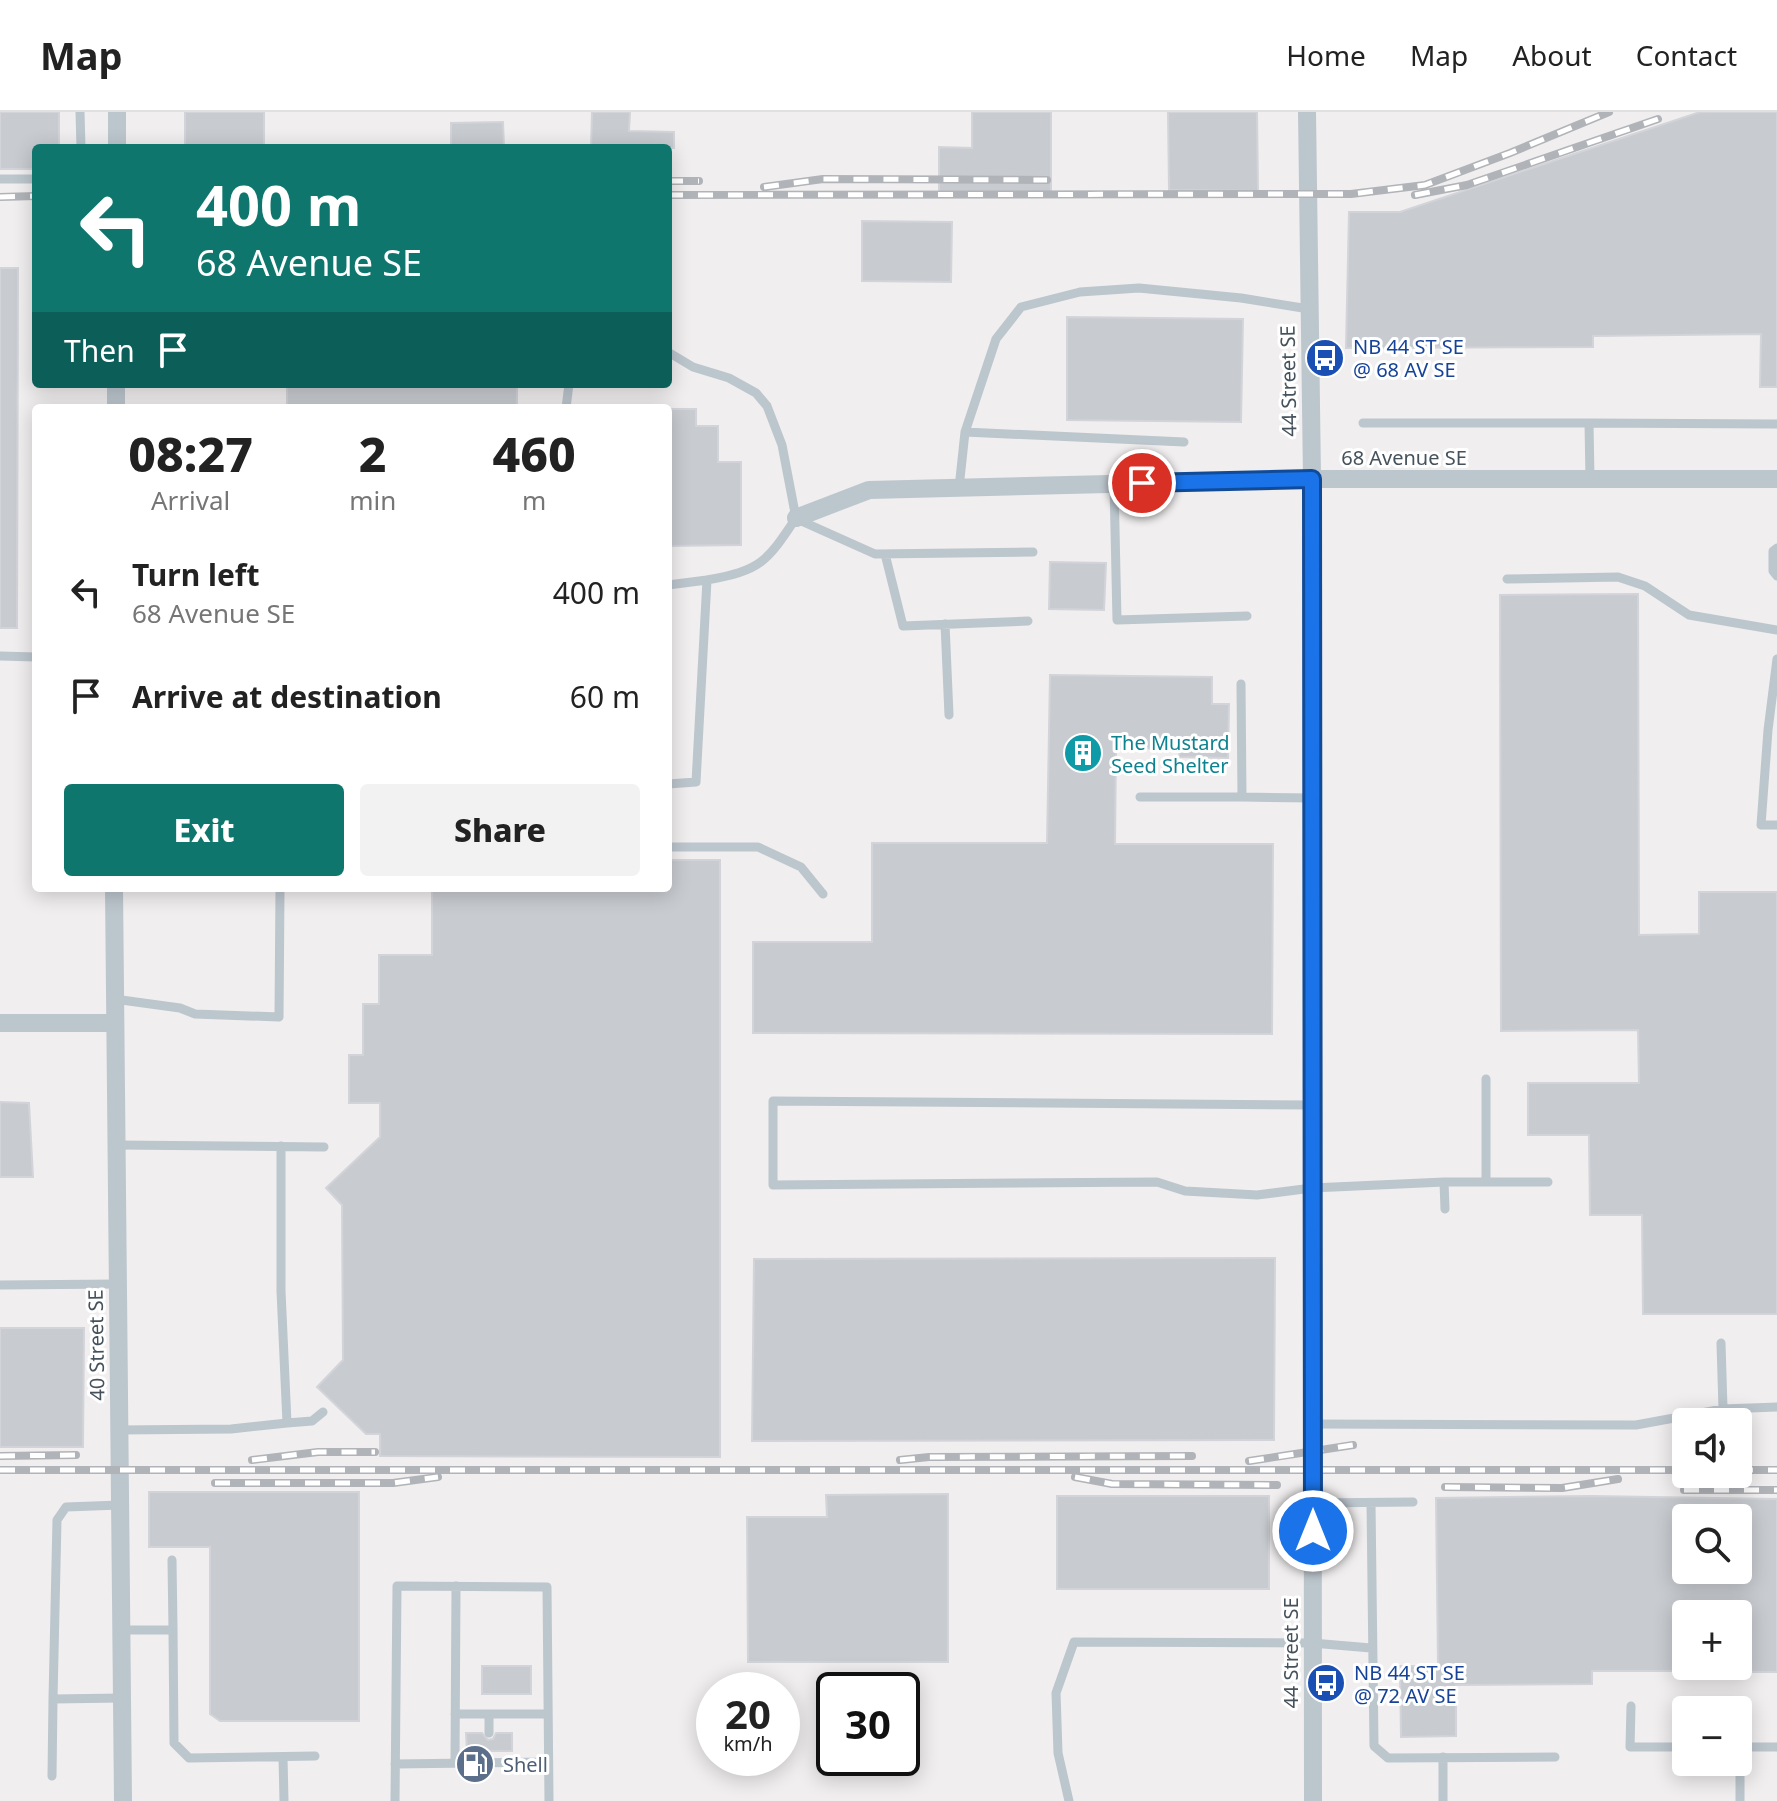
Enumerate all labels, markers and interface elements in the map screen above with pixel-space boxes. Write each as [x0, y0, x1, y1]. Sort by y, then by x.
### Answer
text: Map [40, 29, 123, 81]
text: Home [1286, 36, 1366, 74]
text: Map [1410, 36, 1468, 74]
text: About [1512, 36, 1592, 74]
text: Contact [1636, 36, 1737, 74]
text: 400 m [196, 166, 361, 242]
icon: left [64, 176, 168, 280]
text: 68 Avenue SE [196, 238, 422, 287]
street label: 44 Street SE [1274, 325, 1302, 437]
icon: arrive [151, 328, 195, 372]
text: Then [64, 330, 135, 371]
place label: NB 44 ST SE @ 68 AV SE [1353, 333, 1464, 383]
bus stop icon: NB 44 ST SE @ 68 AV SE [1304, 337, 1346, 379]
text: 08:27 [128, 421, 253, 486]
text: 2 [359, 421, 387, 486]
text: 460 [493, 421, 576, 486]
street label: 68 Avenue SE [1341, 444, 1467, 471]
pin [1108, 449, 1176, 517]
icon: arrive [1120, 461, 1164, 505]
text: Arrival [151, 482, 230, 518]
text: min [349, 482, 396, 518]
text: m [522, 482, 546, 518]
text: Turn left [132, 554, 260, 595]
icon: left [64, 570, 108, 614]
text: 400 m [553, 572, 640, 613]
text: 68 Avenue SE [132, 595, 295, 631]
icon: arrive [64, 674, 108, 718]
text: Arrive at destination [132, 676, 442, 717]
text: 60 m [570, 676, 640, 717]
place label: The Mustard Seed Shelter [1111, 729, 1230, 779]
building icon: The Mustard Seed Shelter [1062, 732, 1104, 774]
button: Exit [64, 784, 344, 876]
button: Share [360, 784, 640, 876]
street label: 40 Street SE [82, 1289, 110, 1401]
map controls [1672, 1408, 1752, 1776]
button: sound [1672, 1408, 1752, 1488]
position arrow [1271, 1489, 1355, 1573]
button: search [1672, 1504, 1752, 1584]
street label: 44 Street SE [1277, 1597, 1304, 1709]
button: + [1672, 1600, 1752, 1680]
place label: NB 44 ST SE @ 72 AV SE [1354, 1659, 1465, 1709]
bus stop icon: NB 44 ST SE @ 72 AV SE [1305, 1662, 1347, 1704]
speed limit sign: 30 [816, 1672, 920, 1776]
text: 20 [725, 1686, 771, 1741]
button: − [1672, 1696, 1752, 1776]
text: km/h [723, 1730, 773, 1757]
fuel station icon: Shell [454, 1743, 496, 1785]
place label: Shell [503, 1751, 548, 1778]

